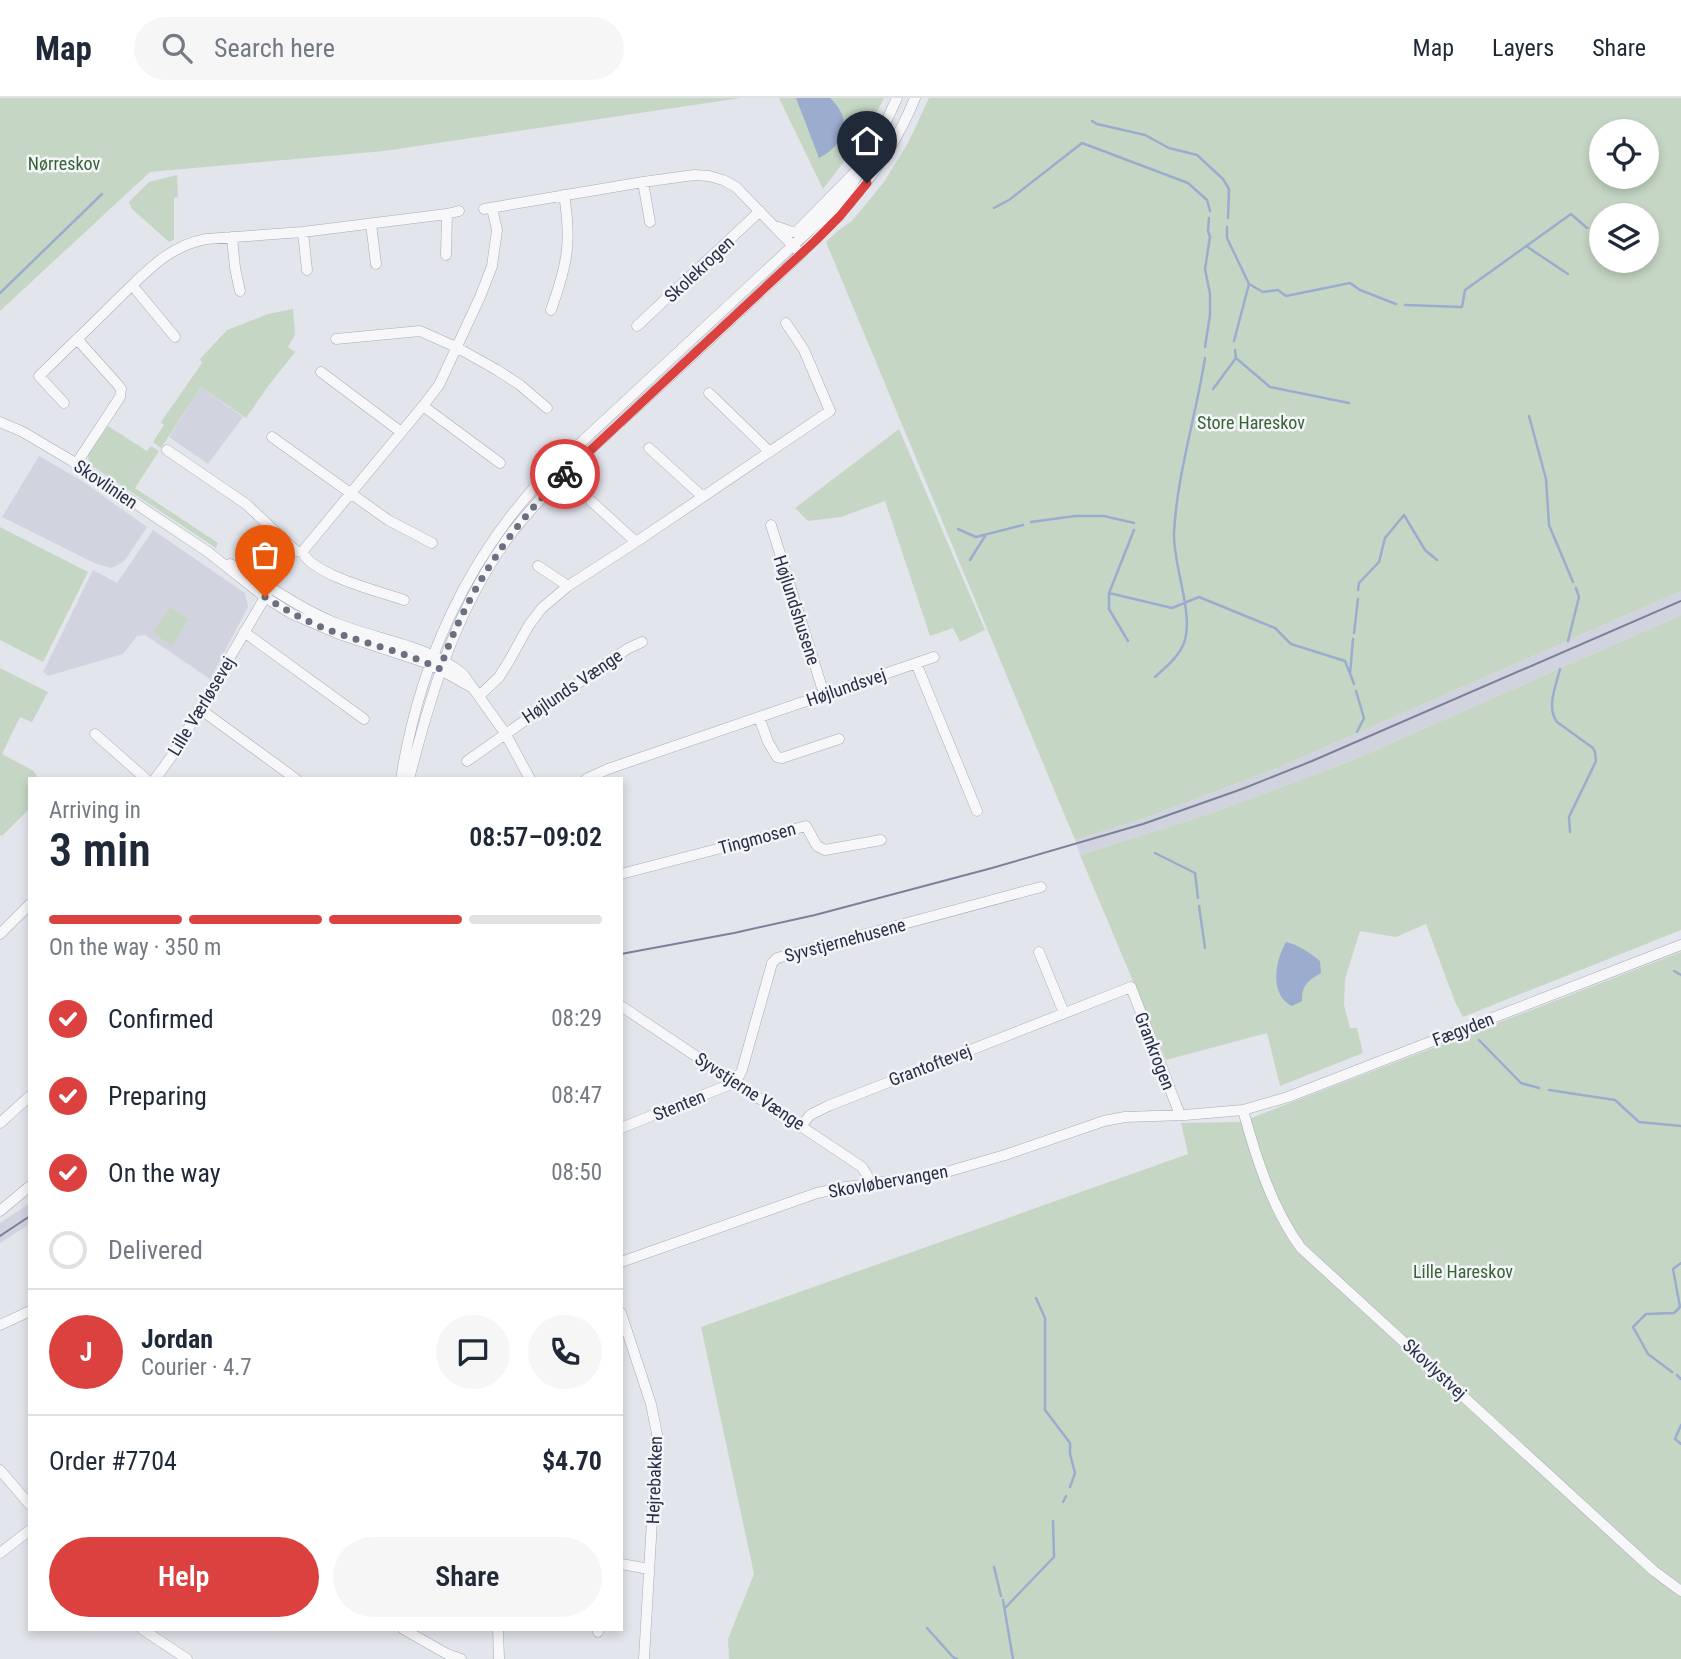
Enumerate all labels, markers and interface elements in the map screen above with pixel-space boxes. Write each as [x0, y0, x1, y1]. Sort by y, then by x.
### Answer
search box [134, 17, 624, 80]
text: Map [35, 29, 92, 68]
icon: search [158, 29, 196, 67]
text: Search here [214, 33, 335, 63]
text: Map [1413, 34, 1454, 62]
text: Layers [1492, 34, 1554, 62]
text: Share [1592, 34, 1646, 62]
pin [837, 111, 897, 183]
map controls [1589, 119, 1659, 273]
button: locate [1589, 119, 1659, 189]
icon: home [848, 122, 886, 160]
park label: Nørreskov [28, 153, 100, 174]
button: layers [1589, 203, 1659, 273]
street label: Skolekrogen [660, 231, 738, 307]
park label: Store Hareskov [1197, 412, 1305, 433]
courier [530, 439, 600, 509]
street label: Skovlinien [70, 455, 142, 513]
icon: bike [546, 455, 584, 493]
pin [235, 525, 295, 597]
icon: bag [246, 536, 284, 574]
street label: Højlundshusene [769, 553, 825, 667]
street label: Højlunds Vænge [518, 645, 626, 727]
street label: Lille Værløsevej [163, 653, 239, 759]
street label: Højlundsvej [803, 664, 889, 710]
text: Arriving in [49, 797, 141, 824]
street label: Tingmosen [716, 818, 798, 858]
text: 08:57–09:02 [469, 822, 602, 852]
text: 3 min [49, 823, 151, 877]
street label: Syvstjernehusene [782, 914, 908, 966]
text: On the way · 350 m [49, 934, 221, 961]
icon: check [49, 1000, 87, 1038]
text: Confirmed [108, 1004, 214, 1034]
text: 08:29 [551, 1005, 602, 1032]
street label: Fægyden [1429, 1008, 1497, 1050]
street label: Grankrogen [1131, 1009, 1179, 1093]
street label: Grantoftevej [886, 1040, 974, 1090]
street label: Syvstjerne Vænge [691, 1048, 809, 1134]
icon: check [49, 1077, 87, 1115]
text: Preparing [108, 1081, 207, 1111]
text: 08:47 [551, 1082, 602, 1109]
street label: Stenten [650, 1085, 708, 1125]
icon: check [49, 1154, 87, 1192]
text: On the way [108, 1158, 221, 1188]
text: 08:50 [551, 1159, 602, 1186]
street label: Skovløbervangen [827, 1160, 949, 1202]
text: Delivered [108, 1235, 203, 1265]
park label: Lille Hareskov [1413, 1261, 1513, 1282]
button: chat [436, 1315, 510, 1389]
button: phone [528, 1315, 602, 1389]
text: Jordan [141, 1324, 213, 1354]
street label: Skovlystvej [1399, 1334, 1471, 1404]
text: J [80, 1337, 92, 1367]
text: Courier · 4.7 [141, 1354, 252, 1381]
street label: Hejrebakken [642, 1436, 666, 1524]
text: Order #7704 [49, 1446, 177, 1476]
text: $4.70 [542, 1446, 602, 1476]
button: Help [49, 1537, 319, 1617]
button: Share [333, 1537, 602, 1617]

